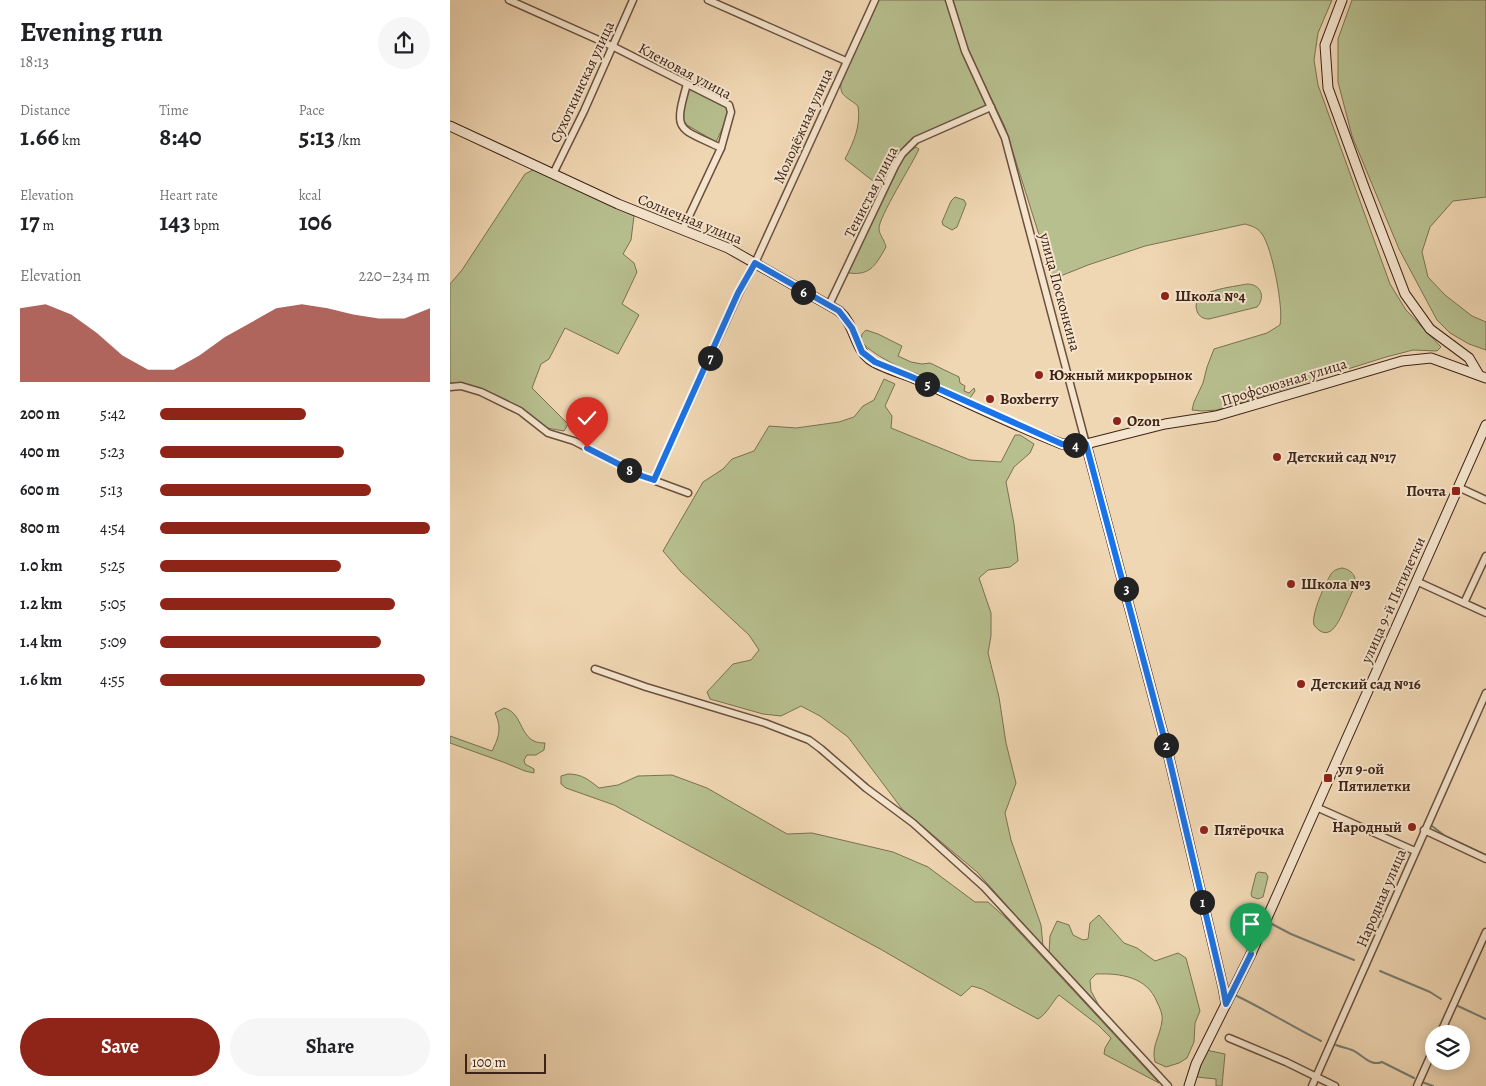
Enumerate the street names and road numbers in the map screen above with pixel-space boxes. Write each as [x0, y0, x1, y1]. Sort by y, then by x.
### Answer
street label: Сухоткинская улица [545, 18, 619, 146]
street label: Кленовая улица [635, 38, 735, 104]
street label: Молодёжная улица [769, 65, 837, 187]
street label: Тенистая улица [839, 143, 903, 241]
street label: Солнечная улица [635, 189, 745, 249]
street label: улица Посконкина [1034, 230, 1085, 353]
street label: Профсоюзная улица [1219, 353, 1349, 411]
street label: улица 9-й Пятилетки [1356, 533, 1430, 667]
street label: Народная улица [1351, 846, 1411, 950]

